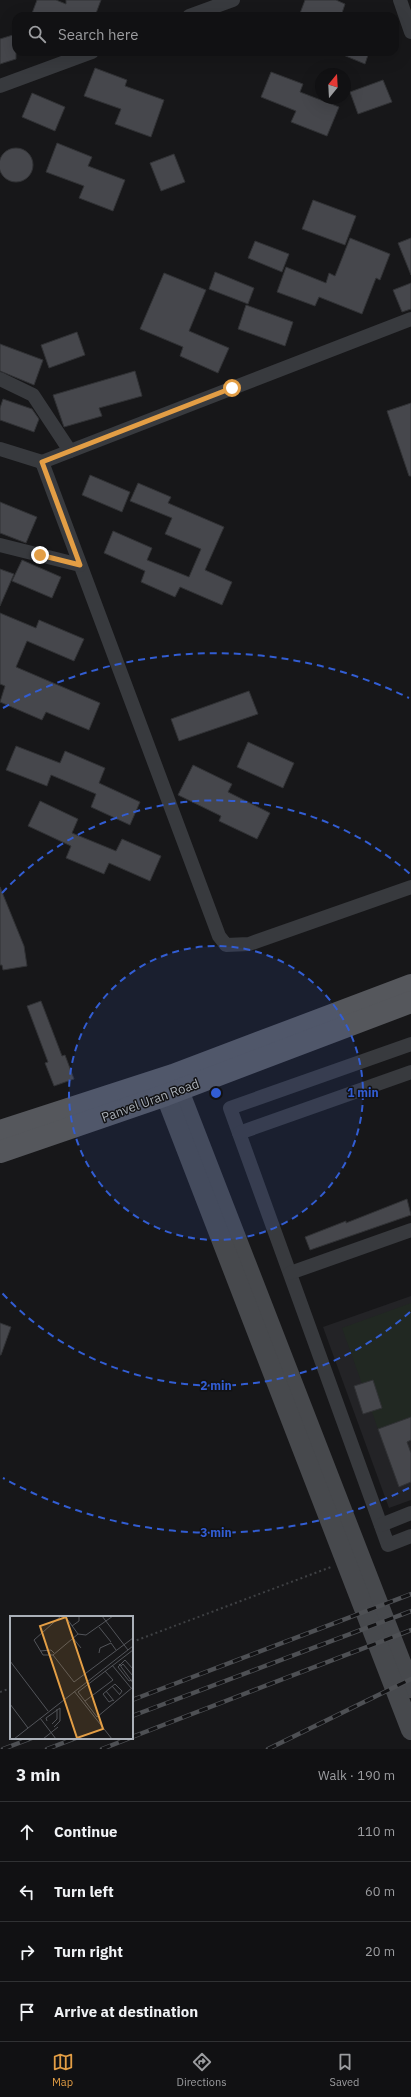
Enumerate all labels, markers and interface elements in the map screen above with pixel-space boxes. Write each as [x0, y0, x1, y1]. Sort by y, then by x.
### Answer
search box [12, 12, 399, 56]
icon: search [26, 23, 48, 45]
text: Search here [58, 25, 138, 44]
north arrow [315, 68, 351, 104]
route start [223, 379, 241, 397]
route end [31, 546, 49, 564]
street label: Panvel Uran Road [99, 1075, 201, 1126]
text: 1 min [347, 1085, 379, 1100]
centre of rings [209, 1086, 223, 1100]
text: 2 min [200, 1378, 232, 1393]
text: 3 min [200, 1525, 232, 1540]
inset map [10, 1616, 133, 1739]
text: 3 min [16, 1764, 60, 1786]
text: Walk · 190 m [318, 1767, 395, 1784]
icon: ahead [16, 1821, 38, 1843]
text: Continue [54, 1822, 118, 1841]
text: 110 m [357, 1823, 395, 1840]
icon: left [16, 1881, 38, 1903]
text: Turn left [54, 1882, 114, 1901]
text: 60 m [365, 1883, 395, 1900]
icon: right [16, 1941, 38, 1963]
text: Turn right [54, 1942, 123, 1961]
text: 20 m [365, 1943, 395, 1960]
icon: arrive [16, 2001, 38, 2023]
text: Arrive at destination [54, 2002, 198, 2021]
tab: Map [52, 2051, 74, 2089]
tab: Directions [177, 2051, 227, 2089]
tab: Saved [330, 2051, 359, 2089]

